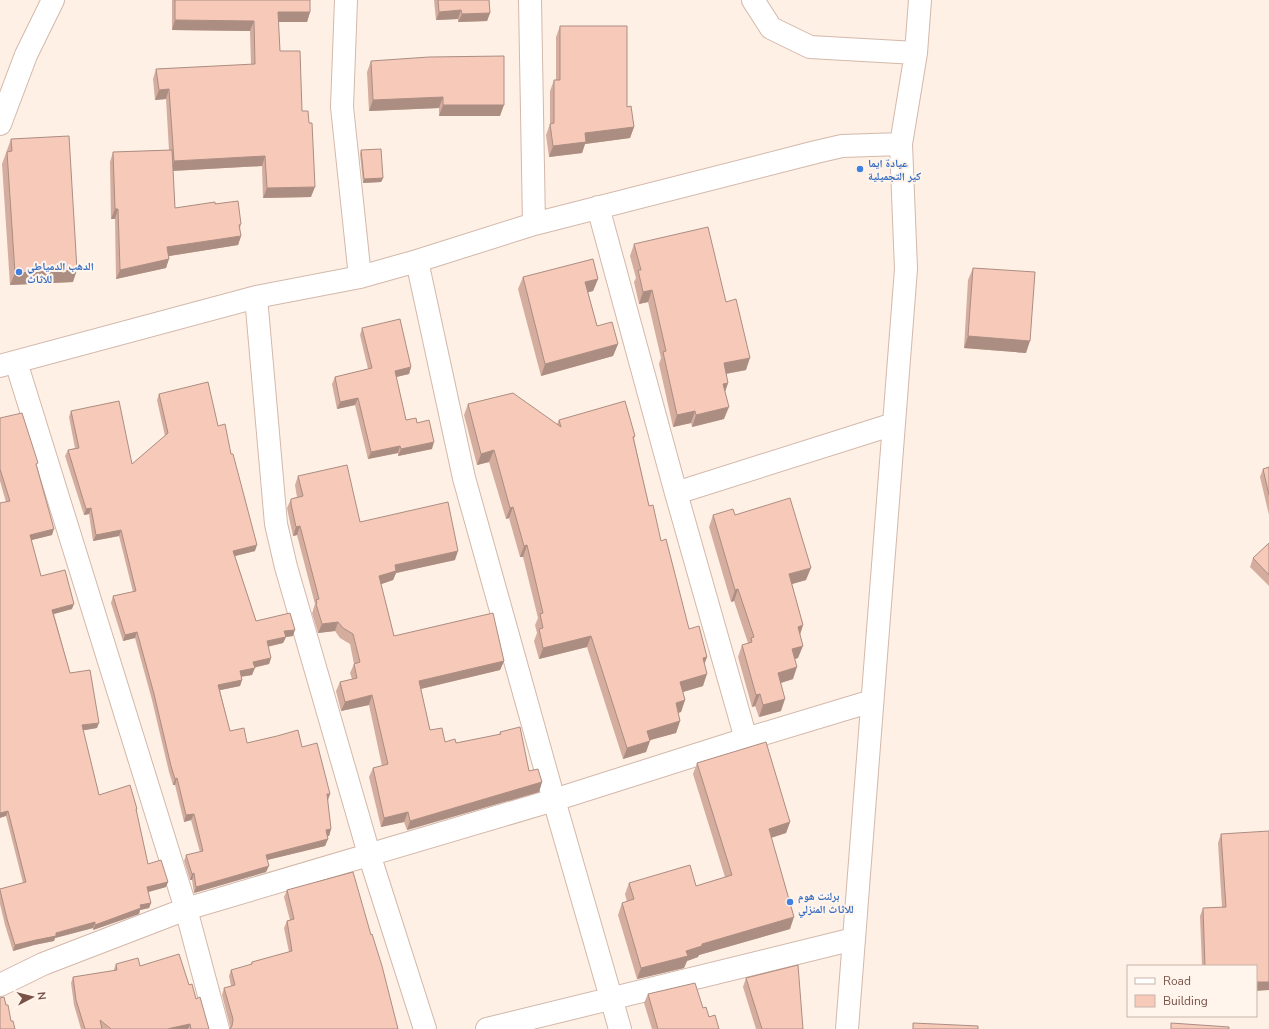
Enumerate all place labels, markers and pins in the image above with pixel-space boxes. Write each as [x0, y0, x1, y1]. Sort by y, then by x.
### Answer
place label: عيادة ايما كير التجميلية [868, 156, 921, 184]
marker: عيادة ايما كير التجميلية [855, 164, 865, 174]
place label: الدهب الدمياطي للاثاث [27, 259, 94, 287]
marker: الدهب الدمياطي للاثاث [14, 267, 24, 277]
place label: برلنت هوم للاثاث المنزلي [798, 889, 854, 917]
marker: برلنت هوم للاثاث المنزلي [785, 897, 795, 907]

